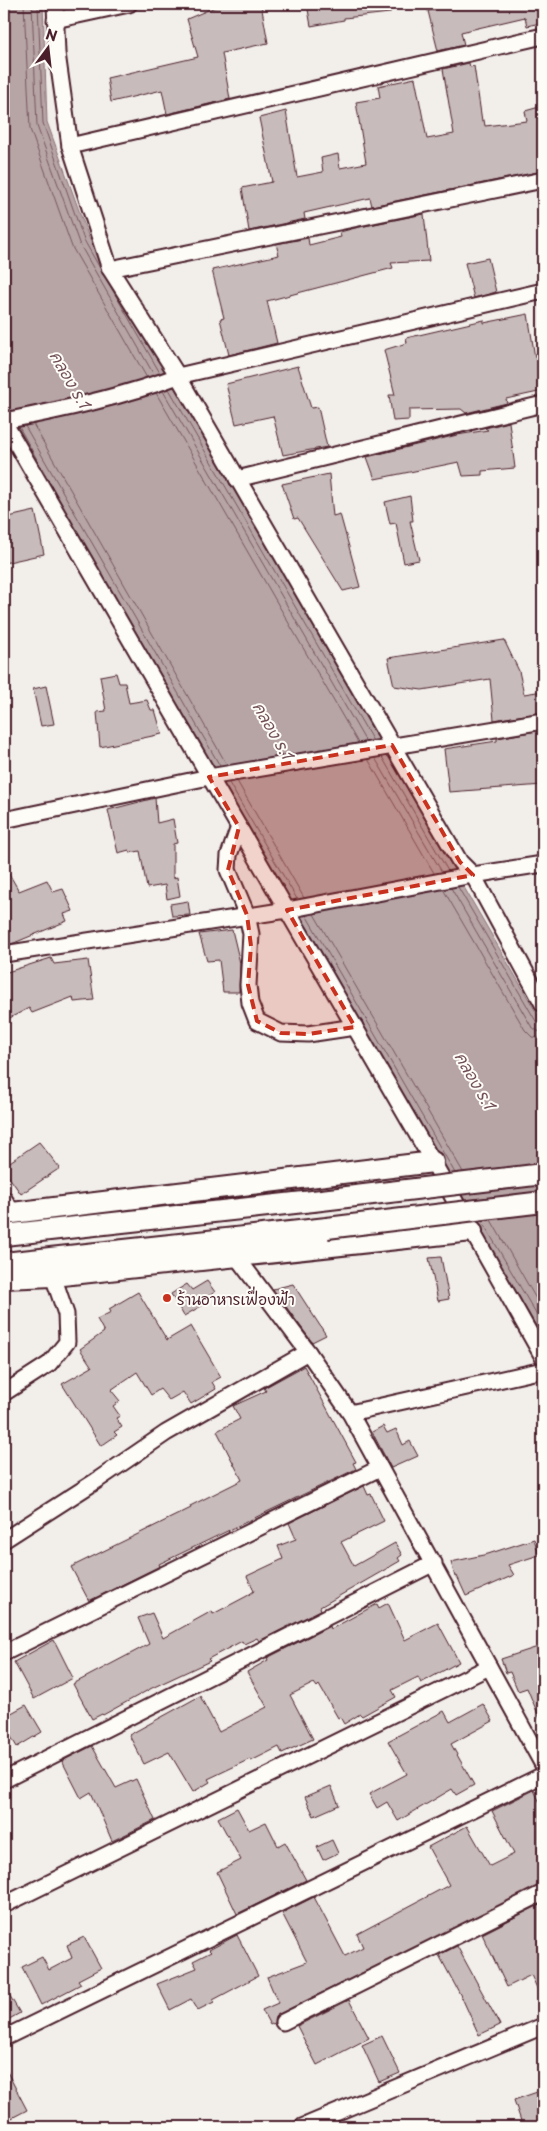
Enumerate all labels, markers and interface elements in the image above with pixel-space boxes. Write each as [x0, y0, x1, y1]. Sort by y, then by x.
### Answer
north arrow [22, 22, 72, 72]
text: N [43, 23, 60, 47]
water label: คลอง ร.1 [45, 346, 99, 415]
water label: คลอง ร.1 [248, 697, 302, 766]
water label: คลอง ร.1 [450, 1047, 504, 1116]
place label: ร้านอาหารเฟื่องฟ้า [177, 1286, 295, 1310]
marker: ร้านอาหารเฟื่องฟ้า [161, 1292, 173, 1304]

